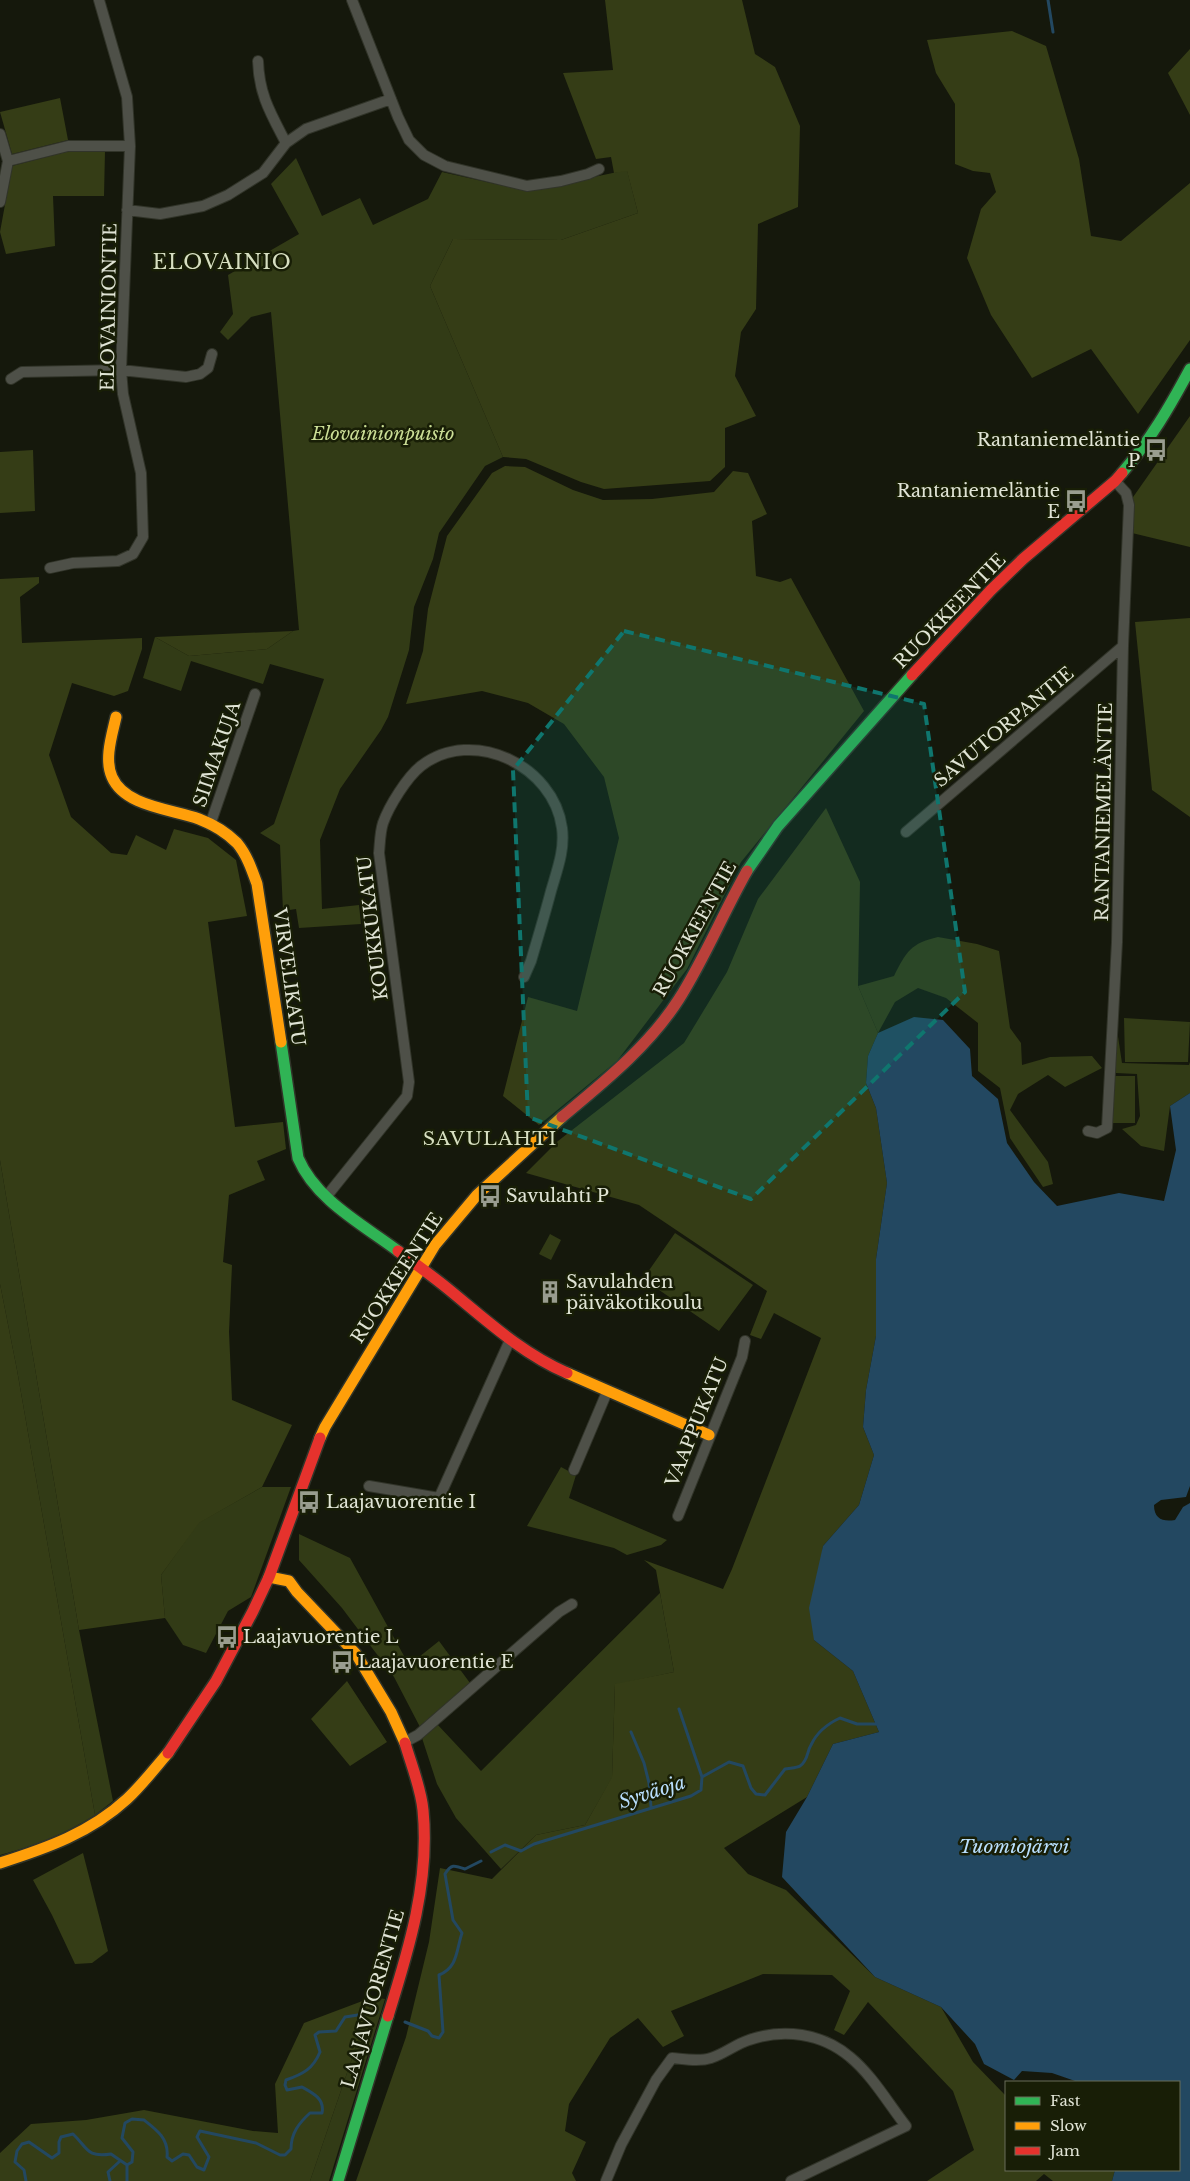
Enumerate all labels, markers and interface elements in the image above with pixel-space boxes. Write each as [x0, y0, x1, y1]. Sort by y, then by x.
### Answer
street label: ELOVAINIONTIE [97, 223, 121, 391]
district label: ELOVAINIO [152, 250, 292, 274]
park label: Elovainionpuisto [310, 423, 455, 445]
place label: Rantaniemeläntie P [977, 429, 1140, 472]
bus stop icon: Rantaniemeläntie P [1143, 437, 1169, 463]
place label: Rantaniemeläntie E [897, 480, 1060, 523]
bus stop icon: Rantaniemeläntie E [1063, 488, 1089, 514]
street label: RUOKKEENTIE [890, 549, 1010, 673]
street label: SAVUTORPANTIE [930, 662, 1078, 792]
street label: SIIMAKUJA [189, 697, 246, 810]
street label: RANTANIEMELÄNTIE [1090, 702, 1117, 922]
street label: KOUKKUKATU [353, 854, 393, 1002]
street label: RUOKKEENTIE [649, 857, 741, 1001]
street label: VIRVELIKATU [268, 906, 310, 1047]
district label: SAVULAHTI [423, 1127, 557, 1150]
bus stop icon: Savulahti P [477, 1183, 503, 1209]
place label: Savulahti P [506, 1185, 609, 1207]
street label: RUOKKEENTIE [347, 1209, 447, 1347]
place label: Savulahden päiväkotikoulu [566, 1271, 702, 1314]
building icon: Savulahden päiväkotikoulu [537, 1279, 563, 1305]
street label: VAAPPUKATU [661, 1354, 733, 1491]
bus stop icon: Laajavuorentie I [296, 1489, 322, 1515]
place label: Laajavuorentie I [326, 1491, 476, 1513]
bus stop icon: Laajavuorentie L [214, 1624, 240, 1650]
place label: Laajavuorentie L [243, 1626, 399, 1648]
bus stop icon: Laajavuorentie E [329, 1649, 355, 1675]
place label: Laajavuorentie E [358, 1651, 514, 1673]
water label: Syväoja [616, 1770, 688, 1814]
water label: Tuomiojärvi [959, 1835, 1070, 1858]
street label: LAAJAVUORENTIE [337, 1907, 409, 2091]
legend [1005, 2081, 1180, 2171]
text: Fast [1050, 2091, 1081, 2110]
text: Slow [1050, 2116, 1087, 2135]
text: Jam [1048, 2141, 1080, 2160]

